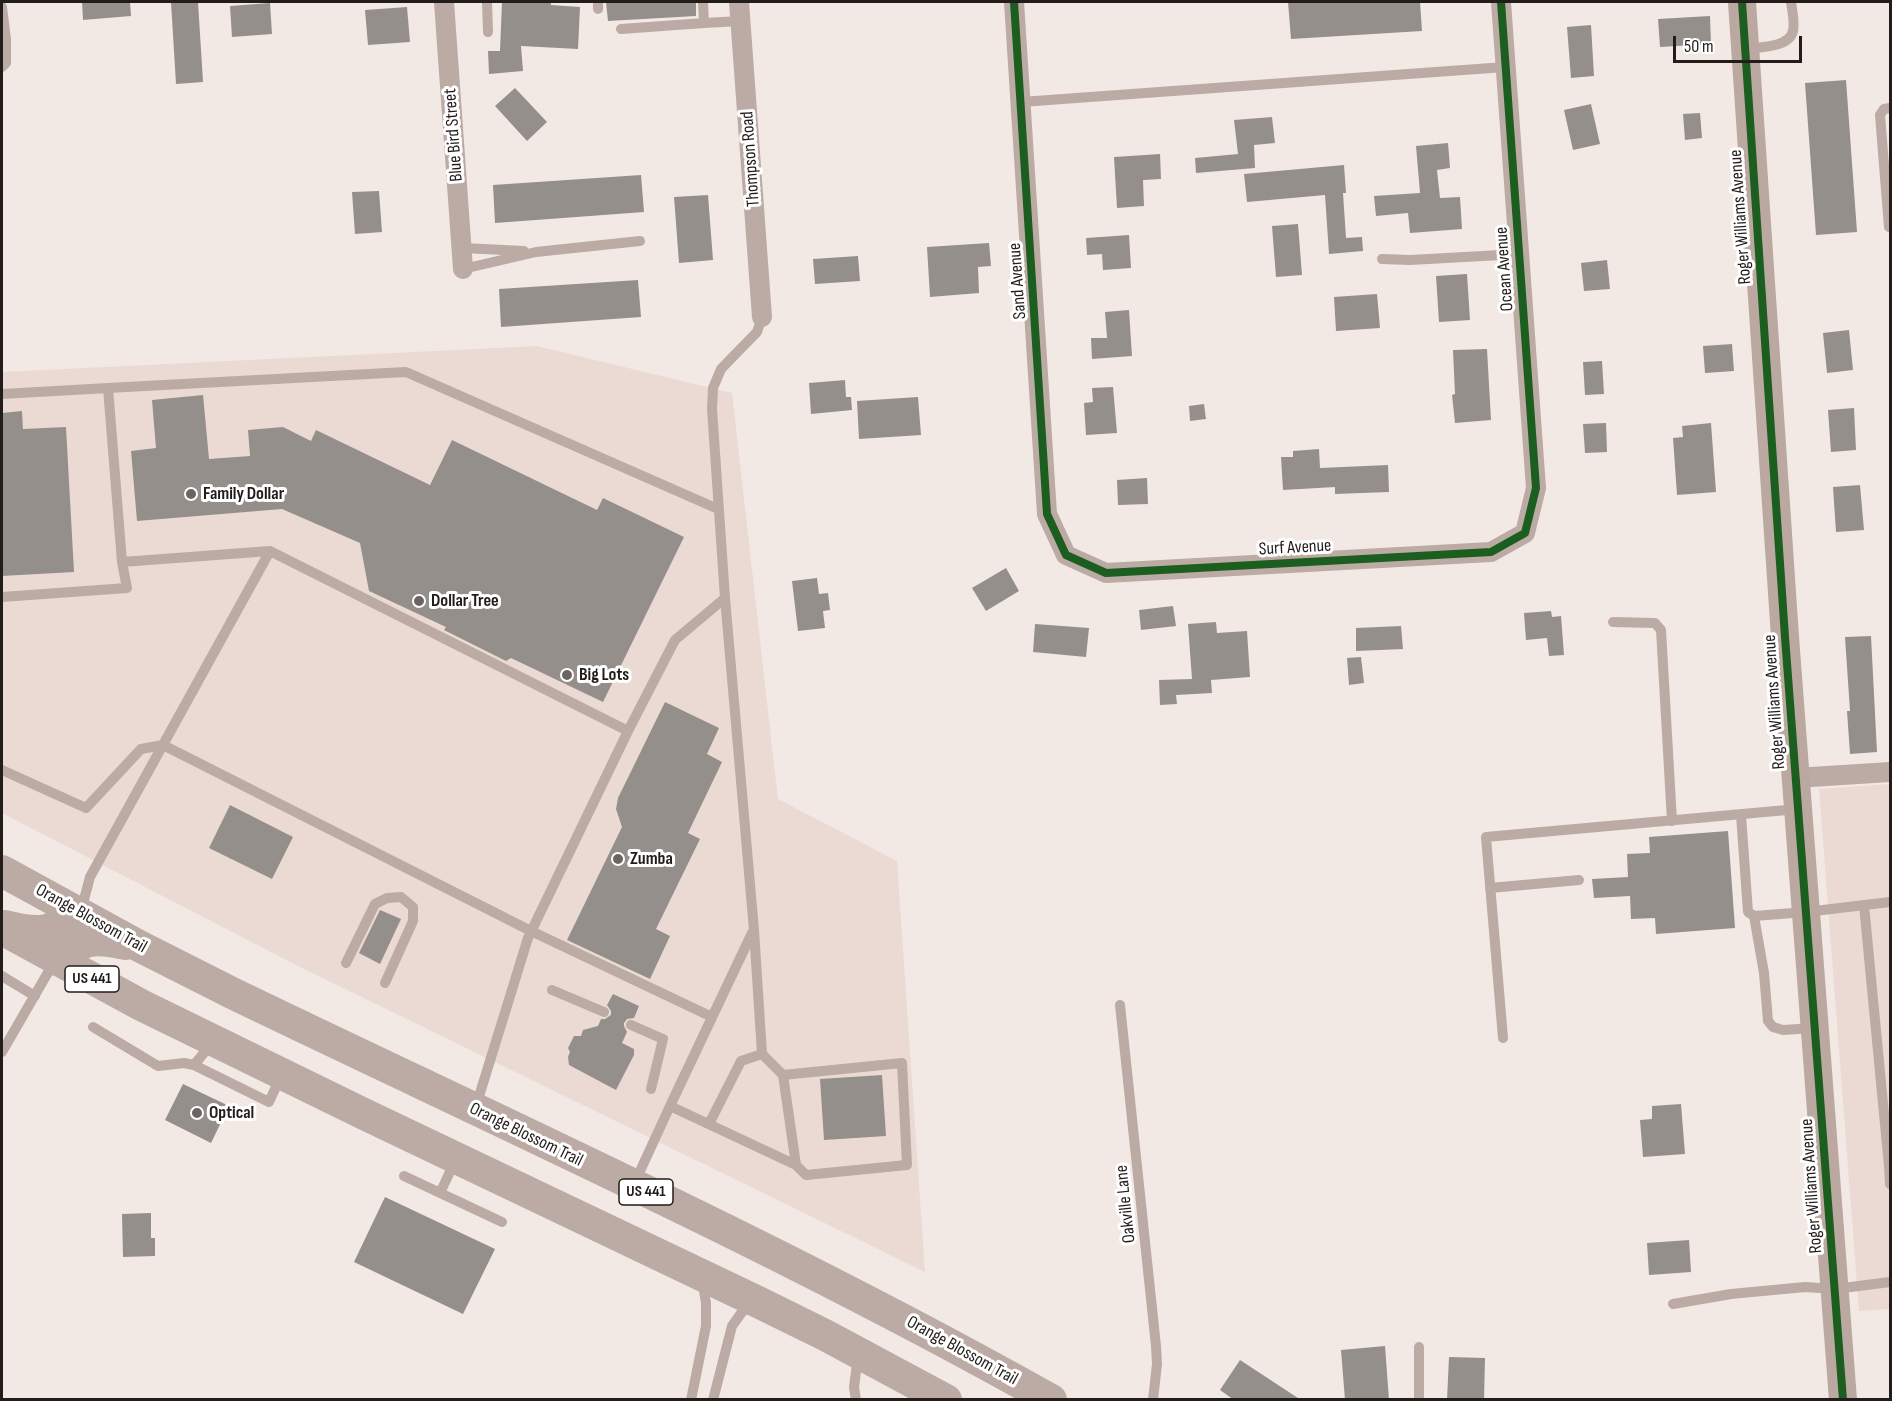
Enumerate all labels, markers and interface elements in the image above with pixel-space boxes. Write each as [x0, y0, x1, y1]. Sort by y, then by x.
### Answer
scale bar [1676, 24, 1805, 62]
text: 50 m [1684, 36, 1714, 57]
street label: Blue Bird Street [440, 88, 468, 182]
street label: Thompson Road [737, 110, 765, 208]
street label: Roger Williams Avenue [1726, 149, 1756, 285]
street label: Ocean Avenue [1491, 226, 1519, 312]
street label: Sand Avenue [1005, 242, 1031, 320]
place label: Family Dollar [203, 483, 284, 505]
marker: Family Dollar [184, 487, 198, 501]
street label: Surf Avenue [1258, 535, 1332, 561]
place label: Dollar Tree [431, 590, 499, 612]
marker: Dollar Tree [412, 594, 426, 608]
street label: Roger Williams Avenue [1760, 634, 1790, 770]
place label: Big Lots [579, 664, 629, 686]
marker: Big Lots [560, 668, 574, 682]
place label: Zumba [630, 848, 673, 870]
marker: Zumba [611, 852, 625, 866]
street label: Orange Blossom Trail [32, 880, 150, 958]
road number: US 441 [65, 966, 119, 992]
street label: Orange Blossom Trail [466, 1098, 586, 1172]
place label: Optical [209, 1102, 254, 1124]
marker: Optical [190, 1106, 204, 1120]
street label: Roger Williams Avenue [1797, 1118, 1827, 1254]
street label: Oakville Lane [1111, 1164, 1141, 1244]
road number: US 441 [619, 1179, 673, 1205]
street label: Orange Blossom Trail [903, 1312, 1021, 1390]

